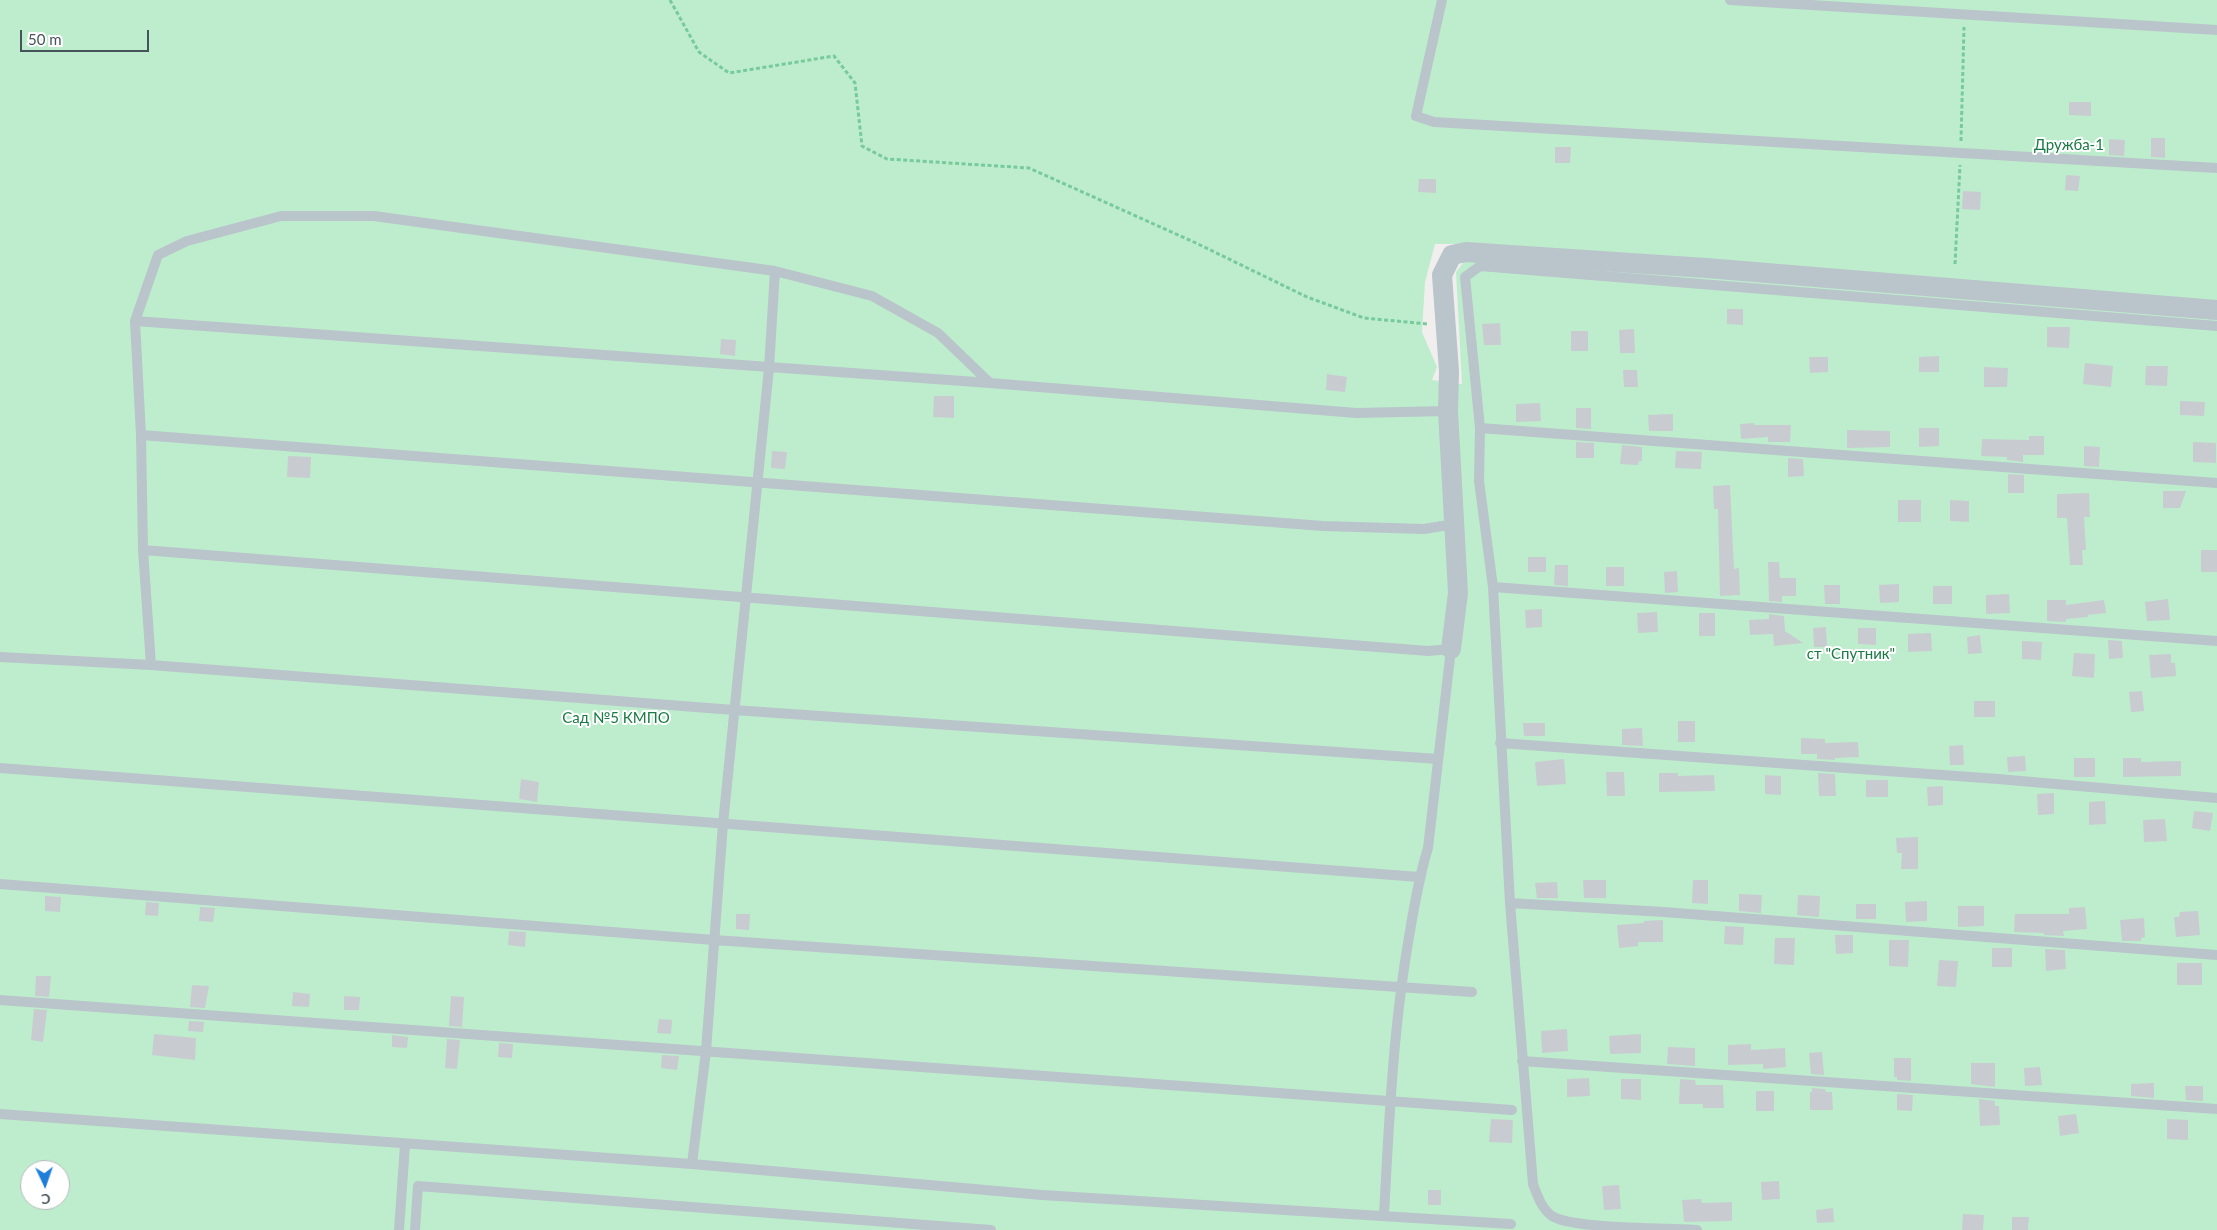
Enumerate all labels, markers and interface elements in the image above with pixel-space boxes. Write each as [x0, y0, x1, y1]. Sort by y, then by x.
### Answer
scale bar [22, 20, 151, 52]
text: 50 m [28, 30, 62, 48]
park label: Дружба-1 [2034, 136, 2104, 154]
park label: ст "Спутник" [1807, 645, 1895, 663]
park label: Сад №5 КМПО [562, 709, 670, 727]
north arrow [20, 1160, 70, 1210]
text: С [41, 1191, 51, 1208]

